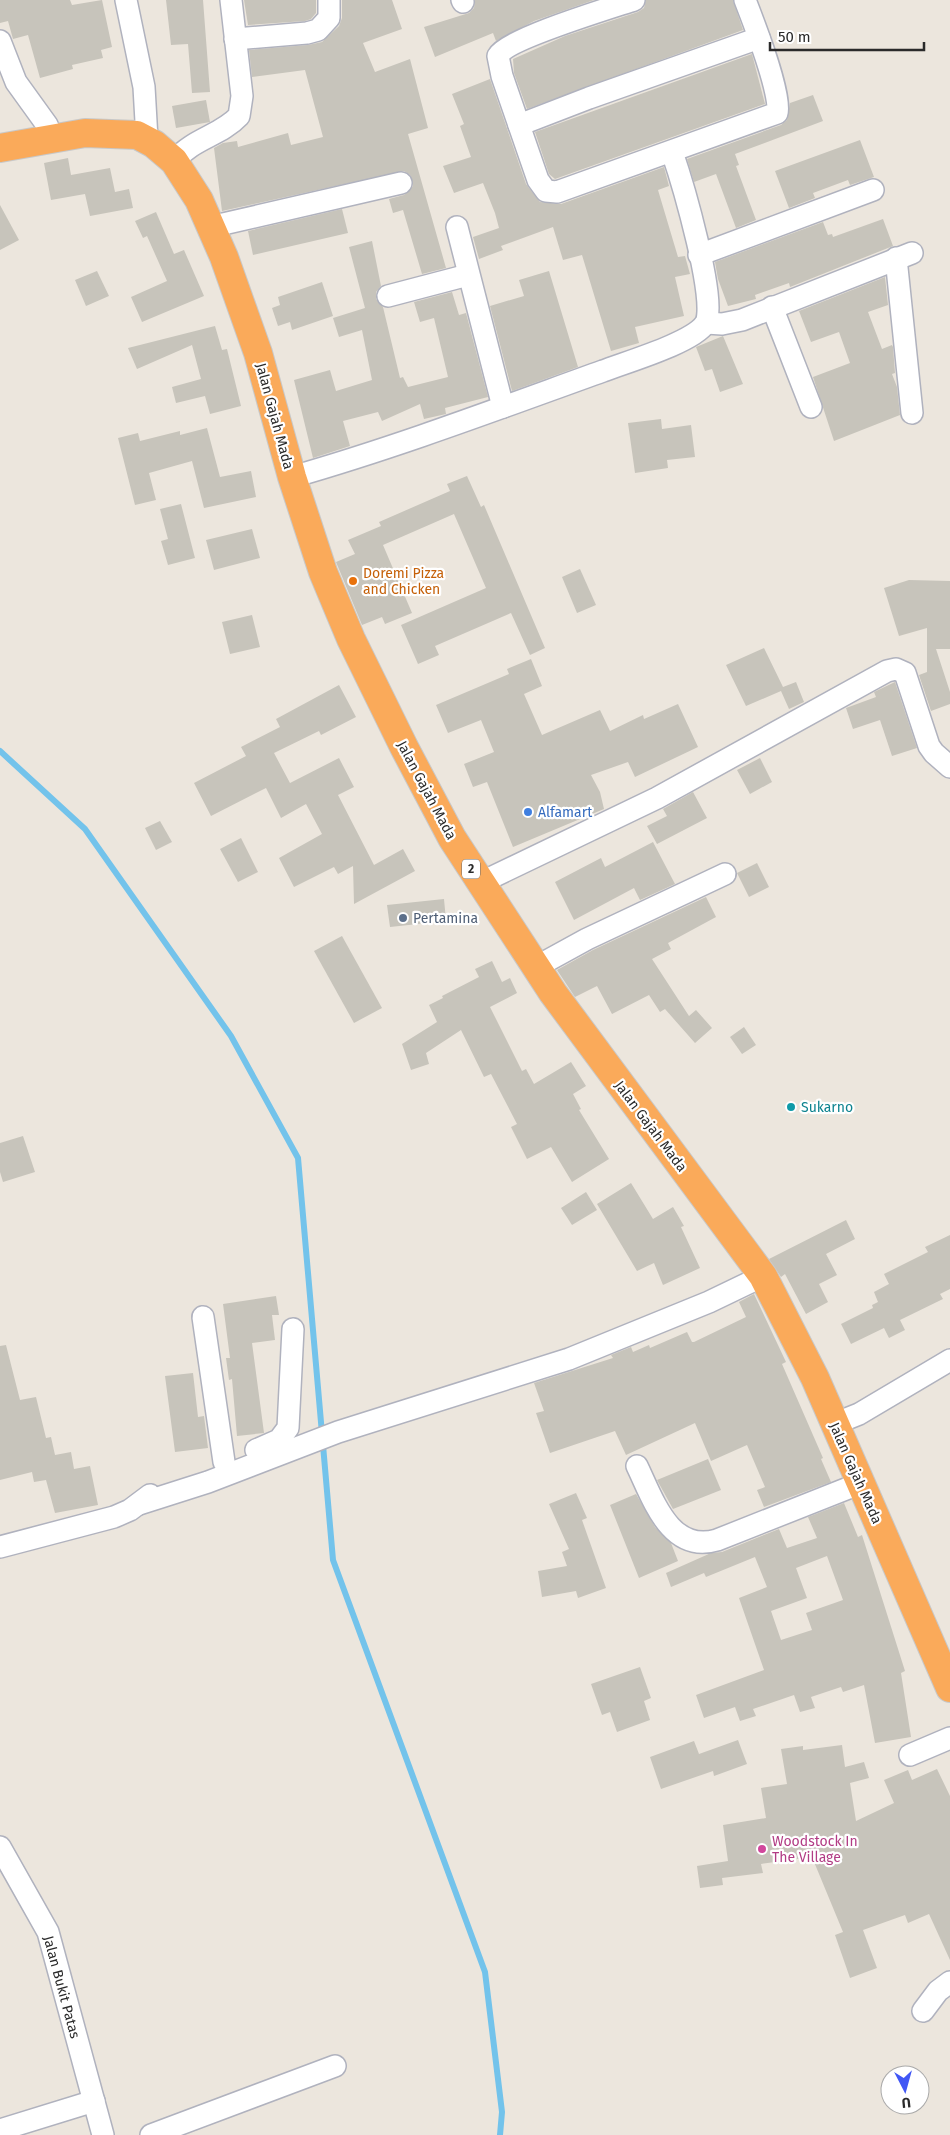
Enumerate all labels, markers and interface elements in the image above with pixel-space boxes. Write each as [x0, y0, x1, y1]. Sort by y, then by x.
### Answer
scale bar [770, 20, 924, 52]
text: 50 m [778, 28, 811, 46]
street label: Jalan Gajah Mada [252, 361, 297, 471]
place label: Doremi Pizza and Chicken [363, 565, 444, 598]
marker: Doremi Pizza and Chicken [347, 575, 359, 587]
street label: Jalan Gajah Mada [393, 738, 460, 843]
place label: Alfamart [538, 804, 593, 821]
marker: Alfamart [522, 806, 534, 818]
road number: 2 [462, 860, 480, 879]
place label: Pertamina [413, 910, 478, 927]
marker: Pertamina [397, 912, 409, 924]
street label: Jalan Gajah Mada [611, 1077, 690, 1175]
place label: Sukarno [801, 1099, 853, 1116]
marker: Sukarno [785, 1101, 797, 1113]
street label: Jalan Gajah Mada [825, 1420, 886, 1527]
place label: Woodstock In The Village [772, 1833, 858, 1866]
marker: Woodstock In The Village [756, 1843, 768, 1855]
street label: Jalan Bukit Patas [40, 1934, 84, 2041]
north arrow [880, 2065, 930, 2115]
text: U [901, 2094, 912, 2111]

